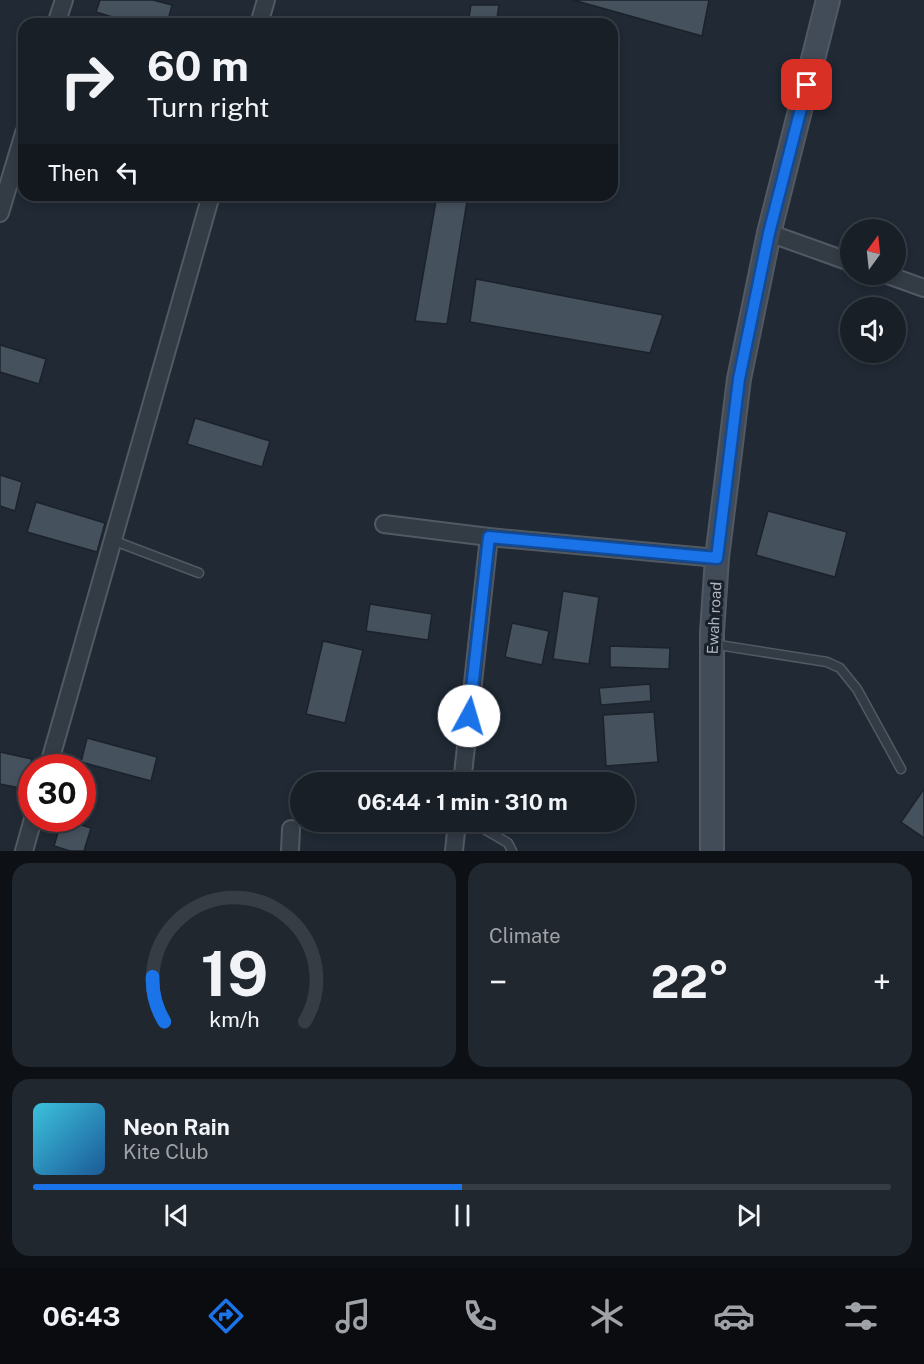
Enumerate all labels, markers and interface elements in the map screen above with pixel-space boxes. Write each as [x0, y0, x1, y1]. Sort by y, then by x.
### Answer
text: 60 m [147, 41, 249, 90]
icon: right [48, 42, 126, 120]
pin [781, 59, 832, 110]
icon: arrive [790, 68, 823, 101]
text: Turn right [147, 91, 270, 123]
icon: left [111, 156, 144, 189]
text: Then [48, 160, 99, 186]
north arrow [840, 219, 906, 285]
map controls [840, 219, 906, 363]
button: sound [840, 297, 906, 363]
street label: Ewah road [704, 581, 724, 655]
position arrow [437, 684, 501, 748]
speed limit sign: 30 [18, 754, 96, 832]
text: 06:44 · 1 min · 310 m [357, 789, 568, 815]
text: Climate [489, 924, 561, 948]
text: 19 [200, 937, 268, 1010]
text: 22° [651, 955, 729, 1008]
text: − [489, 963, 507, 1001]
text: + [873, 963, 891, 1001]
text: km/h [209, 1007, 259, 1032]
text: Neon Rain [123, 1114, 230, 1140]
text: Kite Club [123, 1140, 208, 1164]
icon: previous [160, 1199, 193, 1232]
icon: pause [446, 1199, 479, 1232]
icon: next [732, 1199, 765, 1232]
icon: directions [205, 1295, 247, 1337]
icon: music [332, 1295, 374, 1337]
icon: phone [459, 1295, 501, 1337]
icon: climate [586, 1295, 628, 1337]
icon: car [713, 1295, 755, 1337]
icon: filters [840, 1295, 882, 1337]
text: 06:43 [42, 1300, 120, 1332]

